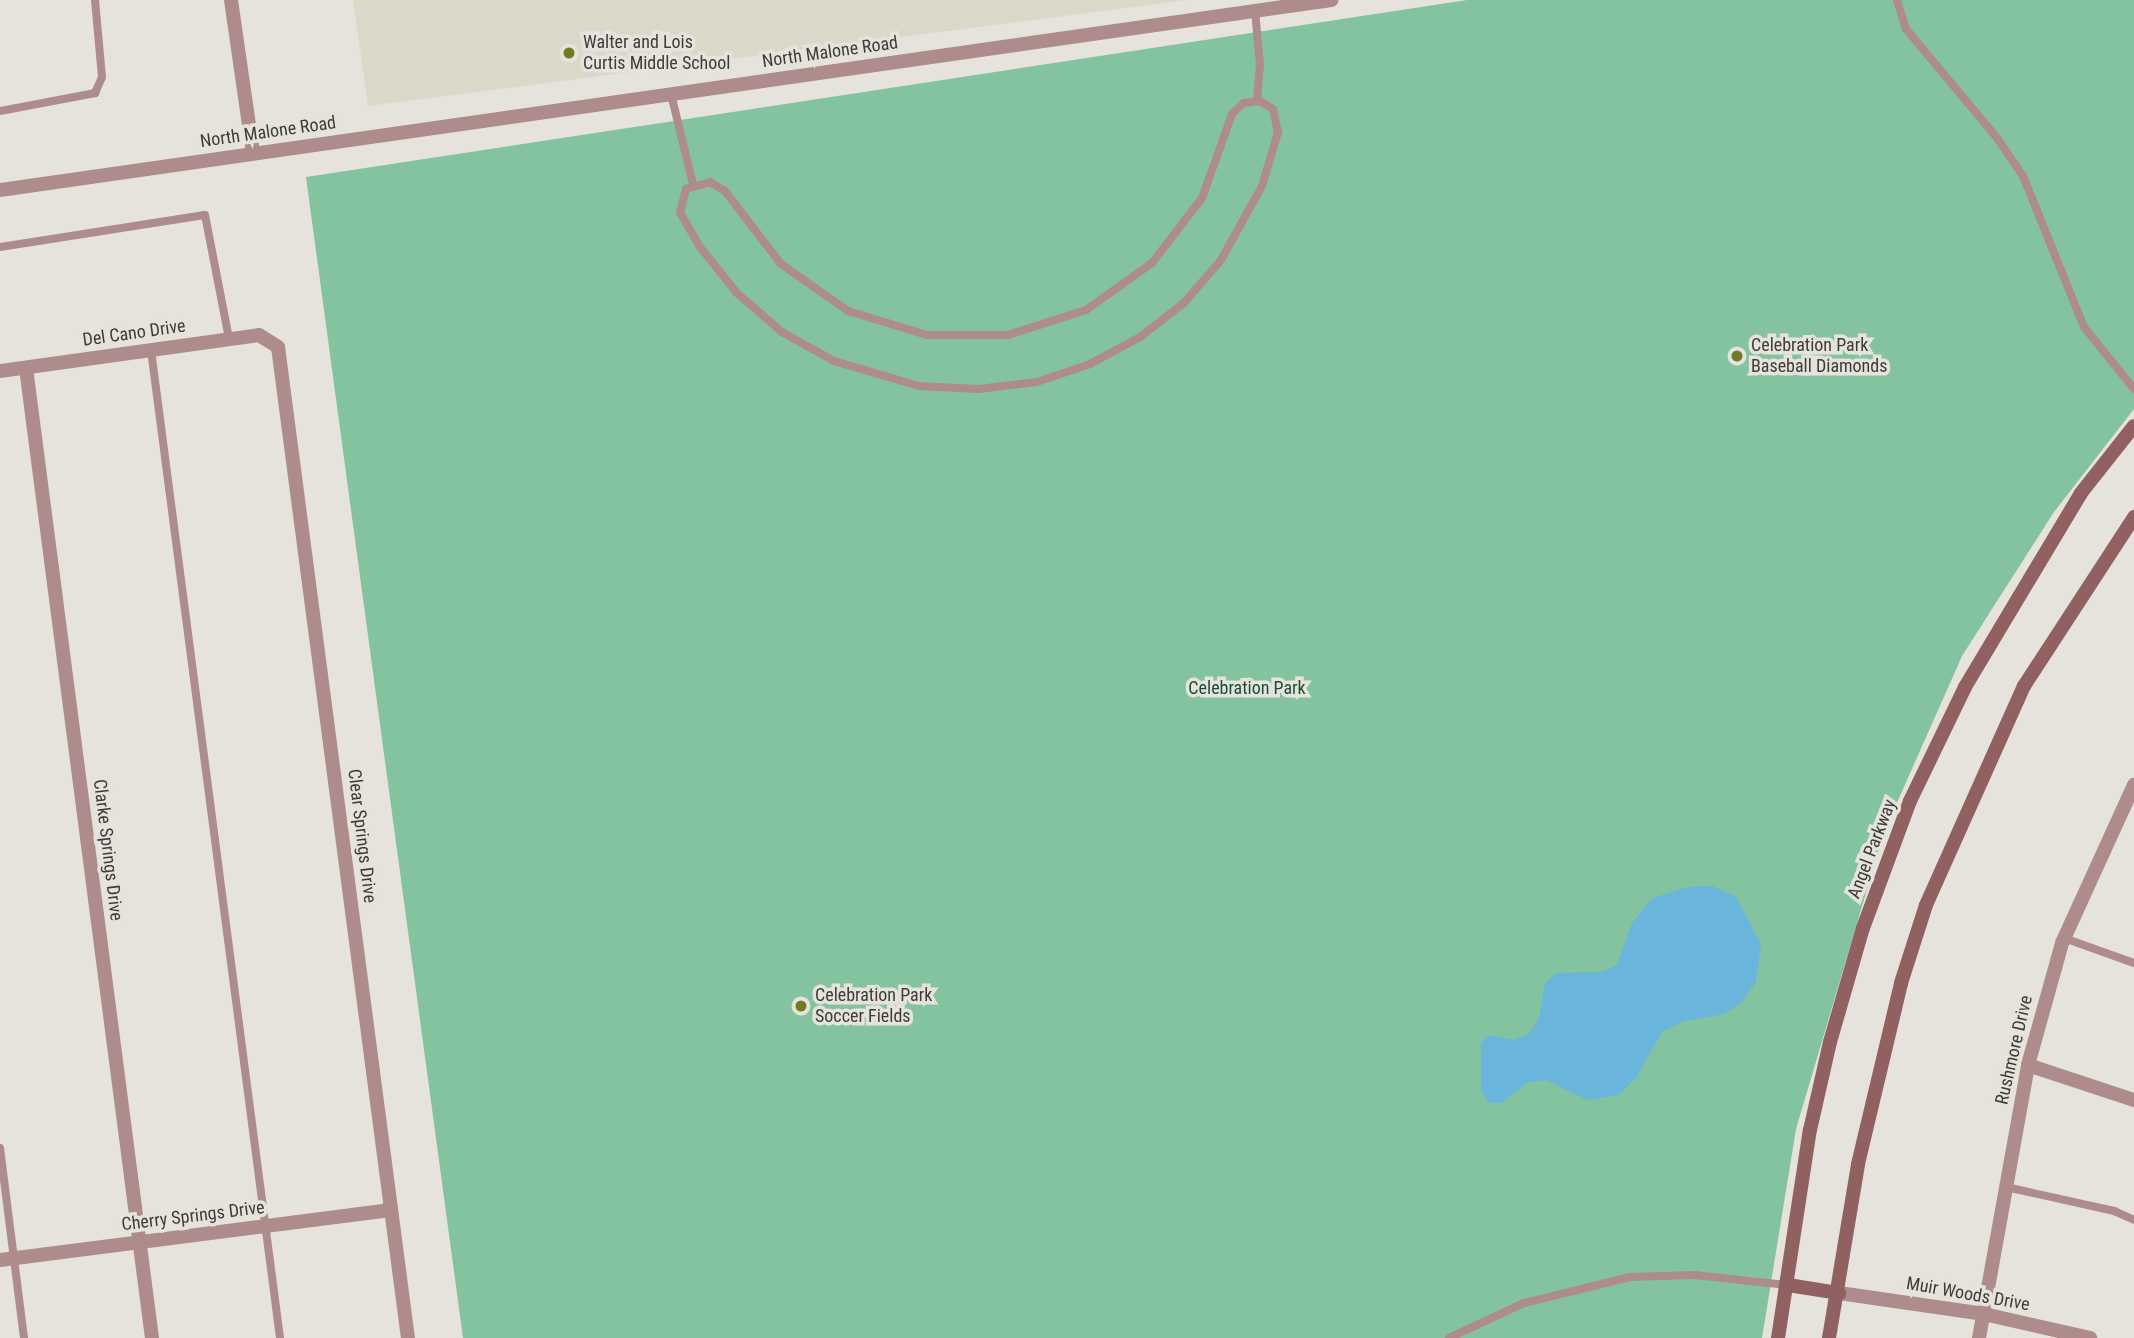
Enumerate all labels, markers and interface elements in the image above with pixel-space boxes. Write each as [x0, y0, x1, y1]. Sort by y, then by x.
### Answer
place label: Walter and Lois Curtis Middle School [583, 32, 730, 74]
street label: North Malone Road [761, 32, 899, 72]
marker: Walter and Lois Curtis Middle School [561, 45, 577, 61]
street label: North Malone Road [199, 112, 337, 152]
street label: Del Cano Drive [81, 315, 187, 351]
place label: Celebration Park Baseball Diamonds [1751, 335, 1887, 378]
marker: Celebration Park Baseball Diamonds [1729, 348, 1745, 364]
park label: Celebration Park [1188, 677, 1306, 699]
street label: Clear Springs Drive [343, 768, 381, 904]
street label: Clarke Springs Drive [89, 778, 127, 922]
street label: Angel Parkway [1843, 796, 1901, 902]
place label: Celebration Park Soccer Fields [815, 985, 932, 1028]
street label: Rushmore Drive [1991, 993, 2037, 1107]
marker: Celebration Park Soccer Fields [793, 998, 809, 1014]
street label: Cherry Springs Drive [120, 1197, 266, 1235]
street label: Muir Woods Drive [1905, 1273, 2031, 1315]

